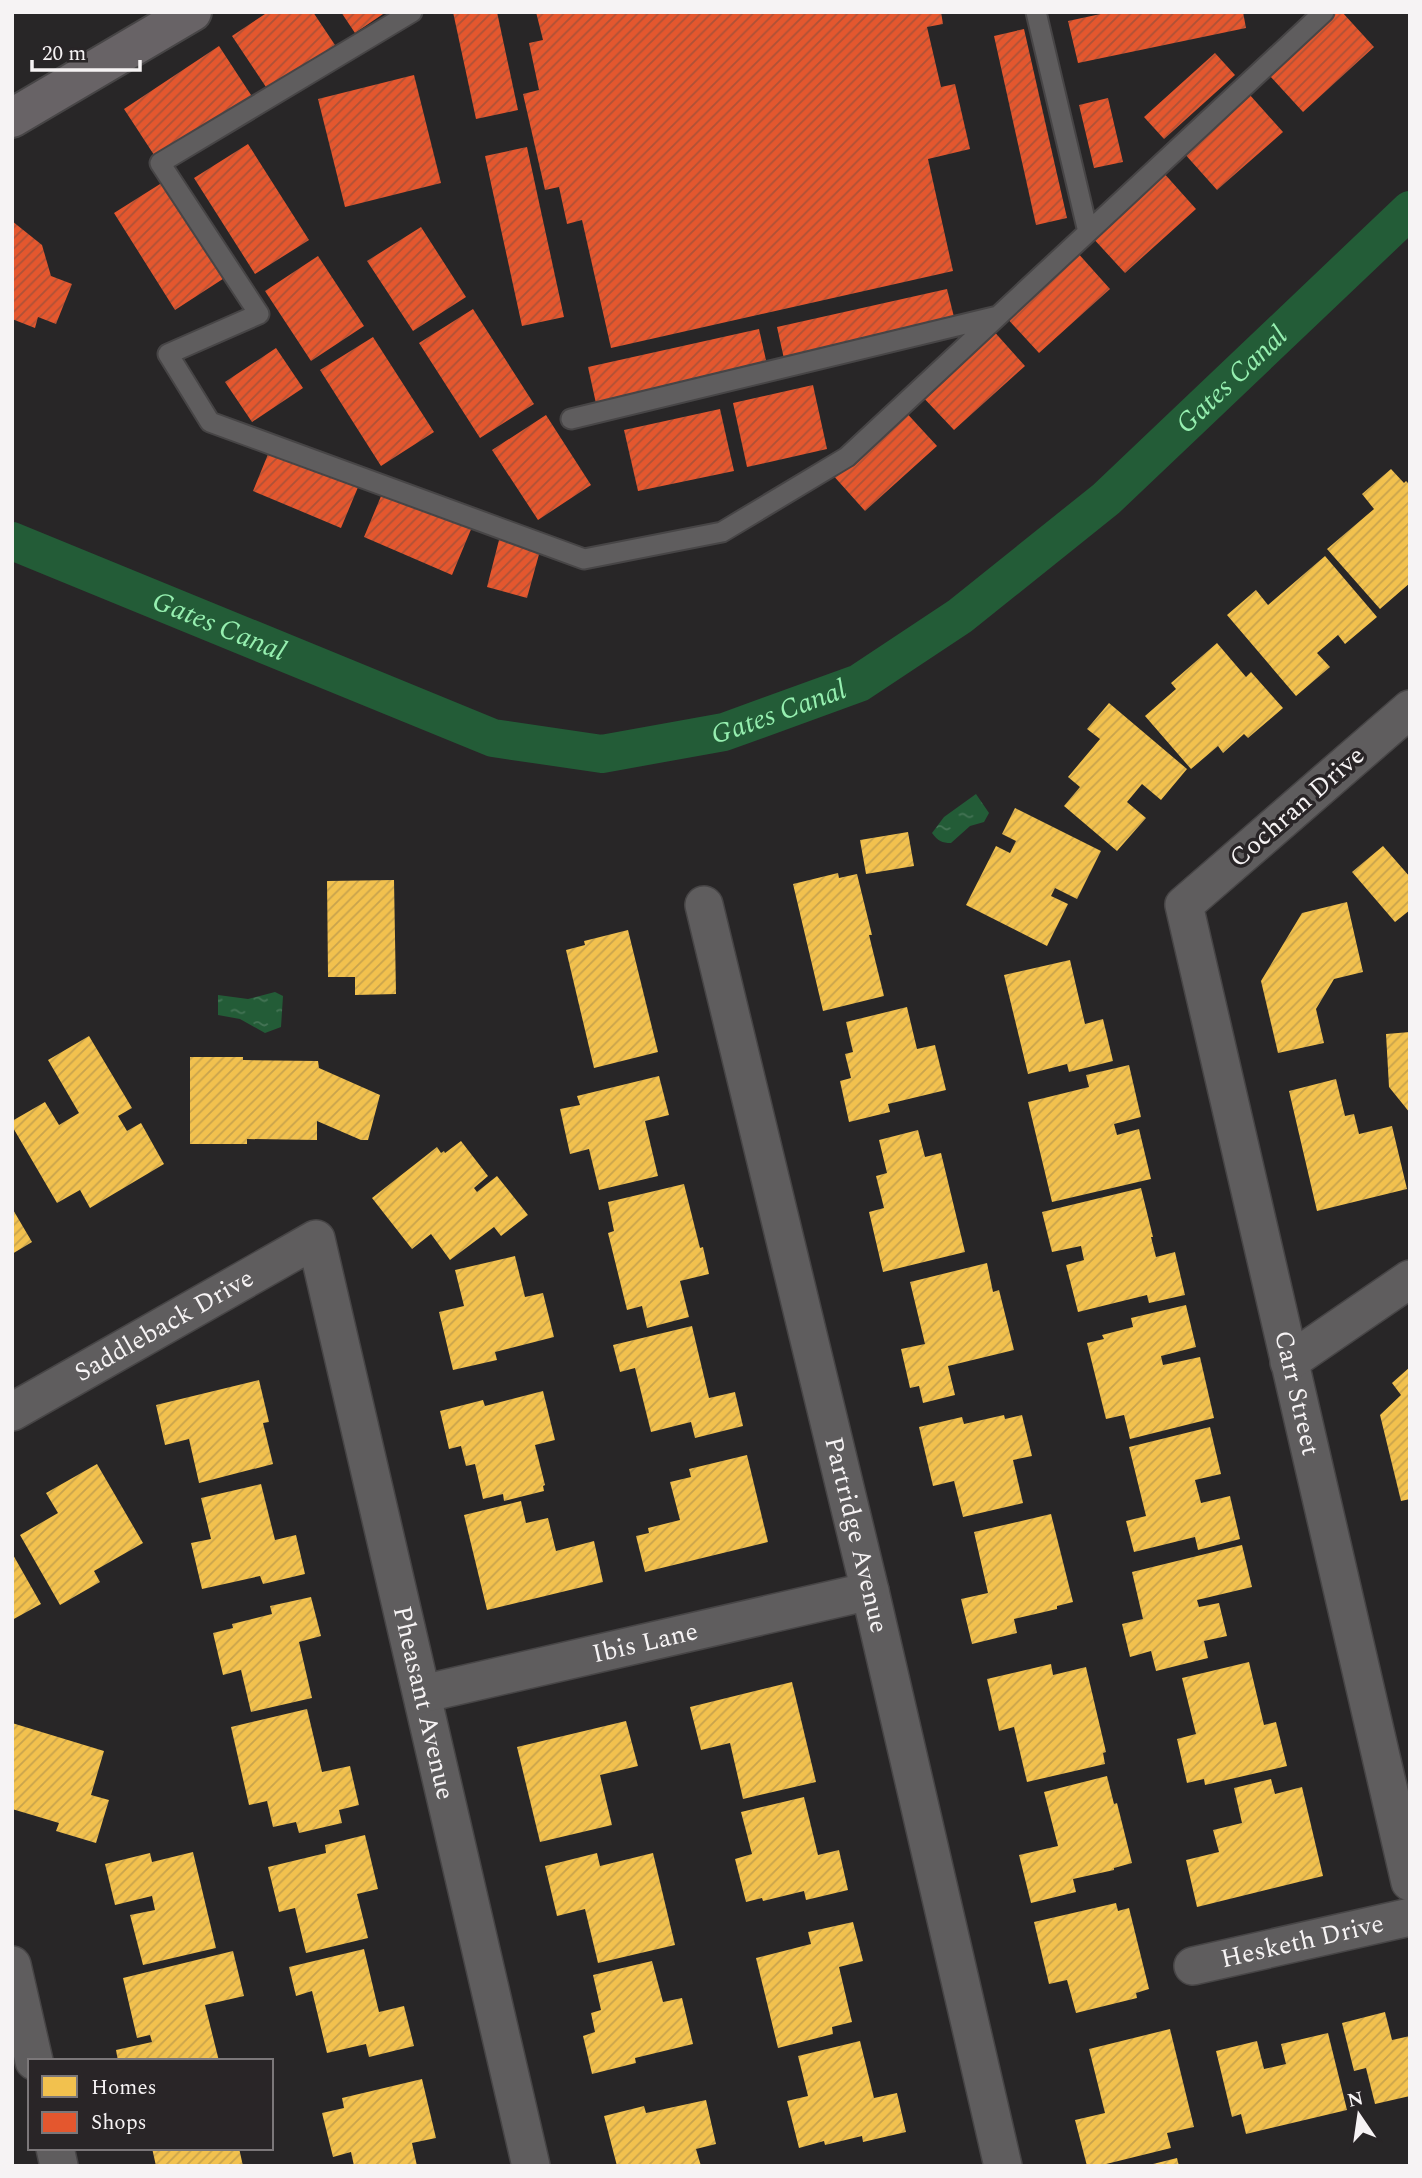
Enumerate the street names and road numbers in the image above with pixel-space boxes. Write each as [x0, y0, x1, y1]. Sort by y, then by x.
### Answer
street label: Cochran Drive [1220, 736, 1374, 878]
street label: Saddleback Drive [67, 1258, 261, 1393]
street label: Carr Street [1263, 1327, 1331, 1459]
street label: Partridge Avenue [813, 1433, 899, 1637]
street label: Pheasant Avenue [382, 1602, 465, 1804]
street label: Ibis Lane [588, 1611, 702, 1674]
street label: Hesketh Drive [1217, 1904, 1388, 1979]

